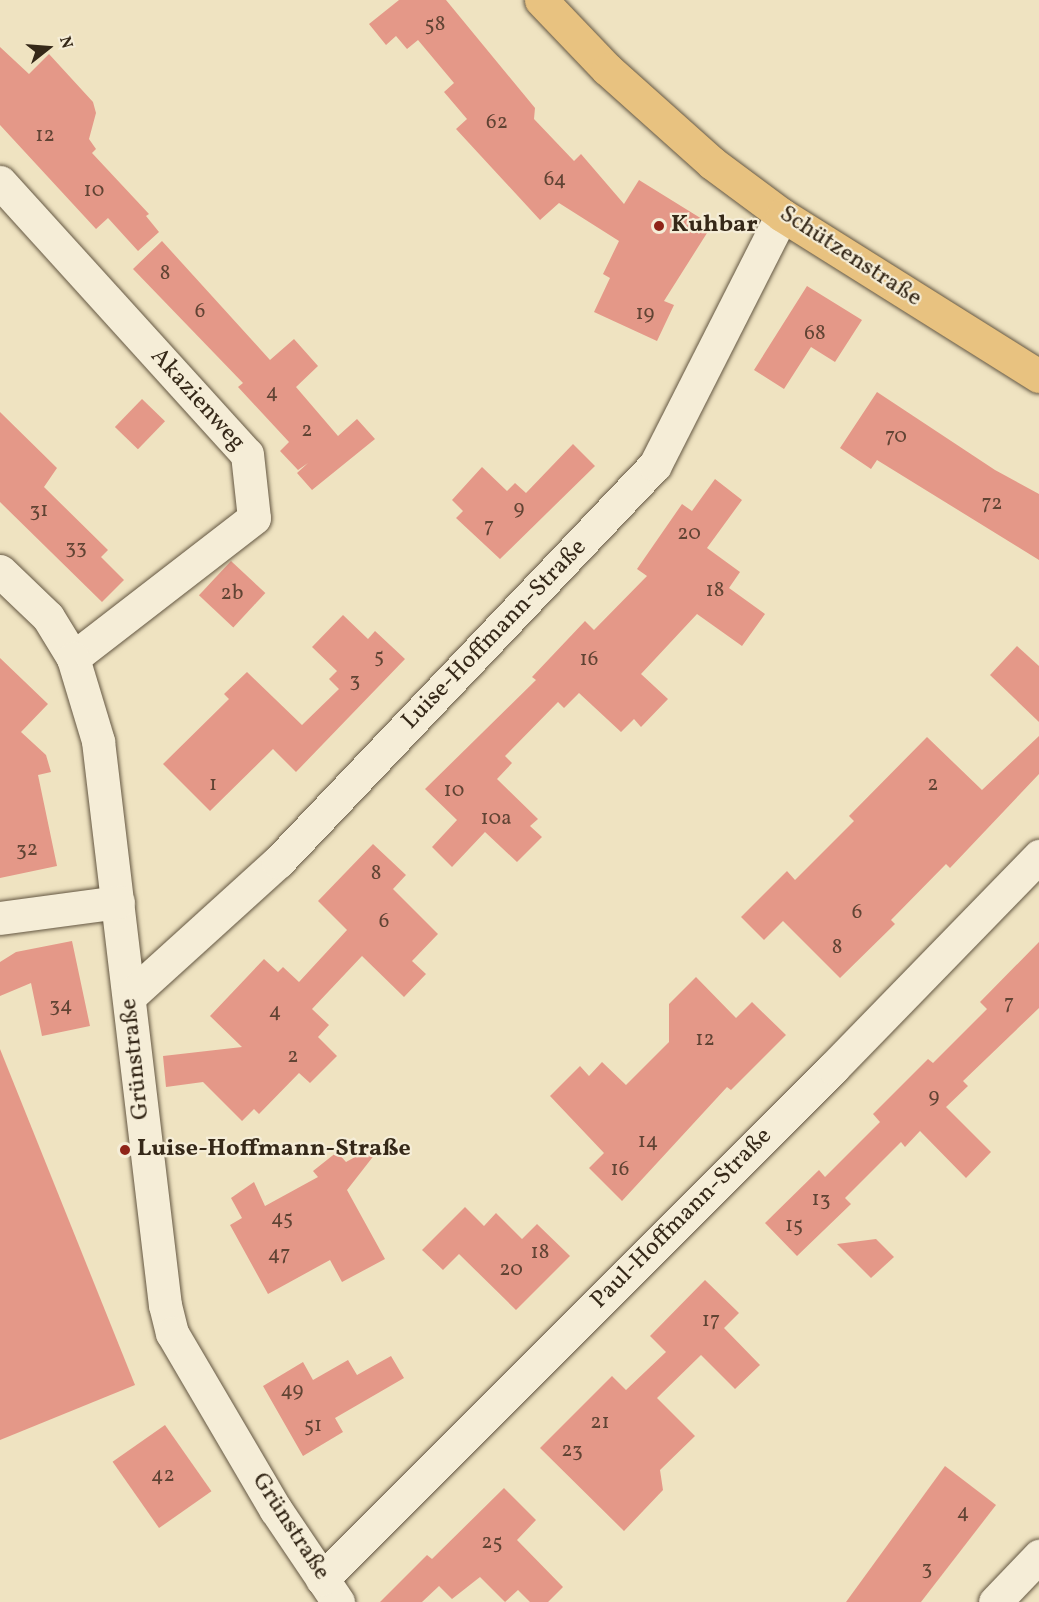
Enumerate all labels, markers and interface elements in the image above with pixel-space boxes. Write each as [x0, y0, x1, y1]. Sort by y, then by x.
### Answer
house number: 58 [425, 12, 445, 38]
north arrow [18, 18, 78, 78]
text: N [53, 34, 77, 52]
house number: 62 [486, 110, 508, 136]
house number: 12 [35, 123, 55, 149]
house number: 64 [544, 167, 566, 193]
house number: 10 [84, 178, 104, 204]
street label: Schützenstraße [773, 200, 927, 314]
place label: Kuhbar [671, 212, 758, 240]
marker: Kuhbar [652, 219, 666, 233]
house number: 8 [160, 261, 170, 287]
house number: 6 [195, 299, 205, 325]
house number: 19 [635, 301, 655, 327]
house number: 68 [804, 321, 826, 347]
street label: Akazienweg [144, 343, 250, 457]
house number: 4 [266, 380, 278, 406]
house number: 2 [301, 418, 313, 444]
house number: 70 [885, 424, 907, 450]
house number: 72 [981, 491, 1003, 517]
house number: 9 [514, 496, 524, 522]
house number: 31 [30, 498, 48, 524]
house number: 7 [484, 514, 494, 540]
house number: 20 [677, 521, 701, 547]
street label: Luise-Hoffmann-Straße [397, 534, 593, 736]
house number: 33 [65, 535, 87, 561]
house number: 18 [706, 578, 724, 604]
house number: 2b [221, 581, 243, 607]
house number: 5 [374, 644, 384, 670]
house number: 16 [580, 647, 598, 673]
house number: 3 [350, 668, 360, 694]
house number: 1 [209, 772, 217, 798]
house number: 2 [927, 772, 939, 798]
house number: 10 [444, 778, 464, 804]
house number: 10a [480, 806, 512, 832]
house number: 32 [16, 837, 38, 863]
house number: 8 [371, 861, 381, 887]
house number: 6 [852, 900, 862, 926]
house number: 6 [379, 909, 389, 935]
house number: 8 [832, 935, 842, 961]
house number: 7 [1004, 991, 1014, 1017]
house number: 34 [49, 993, 73, 1019]
street label: Grünstraße [115, 997, 157, 1121]
house number: 4 [269, 999, 281, 1025]
house number: 12 [695, 1027, 715, 1053]
house number: 2 [287, 1044, 299, 1070]
house number: 9 [929, 1084, 939, 1110]
street label: Paul-Hoffmann-Straße [586, 1123, 778, 1315]
house number: 14 [638, 1129, 658, 1155]
place label: Luise-Hoffmann-Straße [137, 1136, 411, 1164]
marker: Luise-Hoffmann-Straße [118, 1143, 132, 1157]
house number: 16 [611, 1157, 629, 1183]
house number: 13 [812, 1187, 830, 1213]
house number: 45 [271, 1206, 293, 1232]
house number: 15 [785, 1213, 803, 1239]
house number: 18 [531, 1240, 549, 1266]
house number: 47 [268, 1242, 290, 1268]
house number: 20 [499, 1257, 523, 1283]
house number: 17 [702, 1308, 720, 1334]
house number: 49 [281, 1378, 303, 1404]
house number: 21 [590, 1410, 610, 1436]
house number: 51 [304, 1413, 322, 1439]
house number: 23 [561, 1438, 583, 1464]
house number: 42 [151, 1463, 175, 1489]
street label: Grünstraße [245, 1468, 335, 1586]
house number: 4 [957, 1500, 969, 1526]
house number: 25 [481, 1530, 503, 1556]
house number: 3 [922, 1556, 932, 1582]

